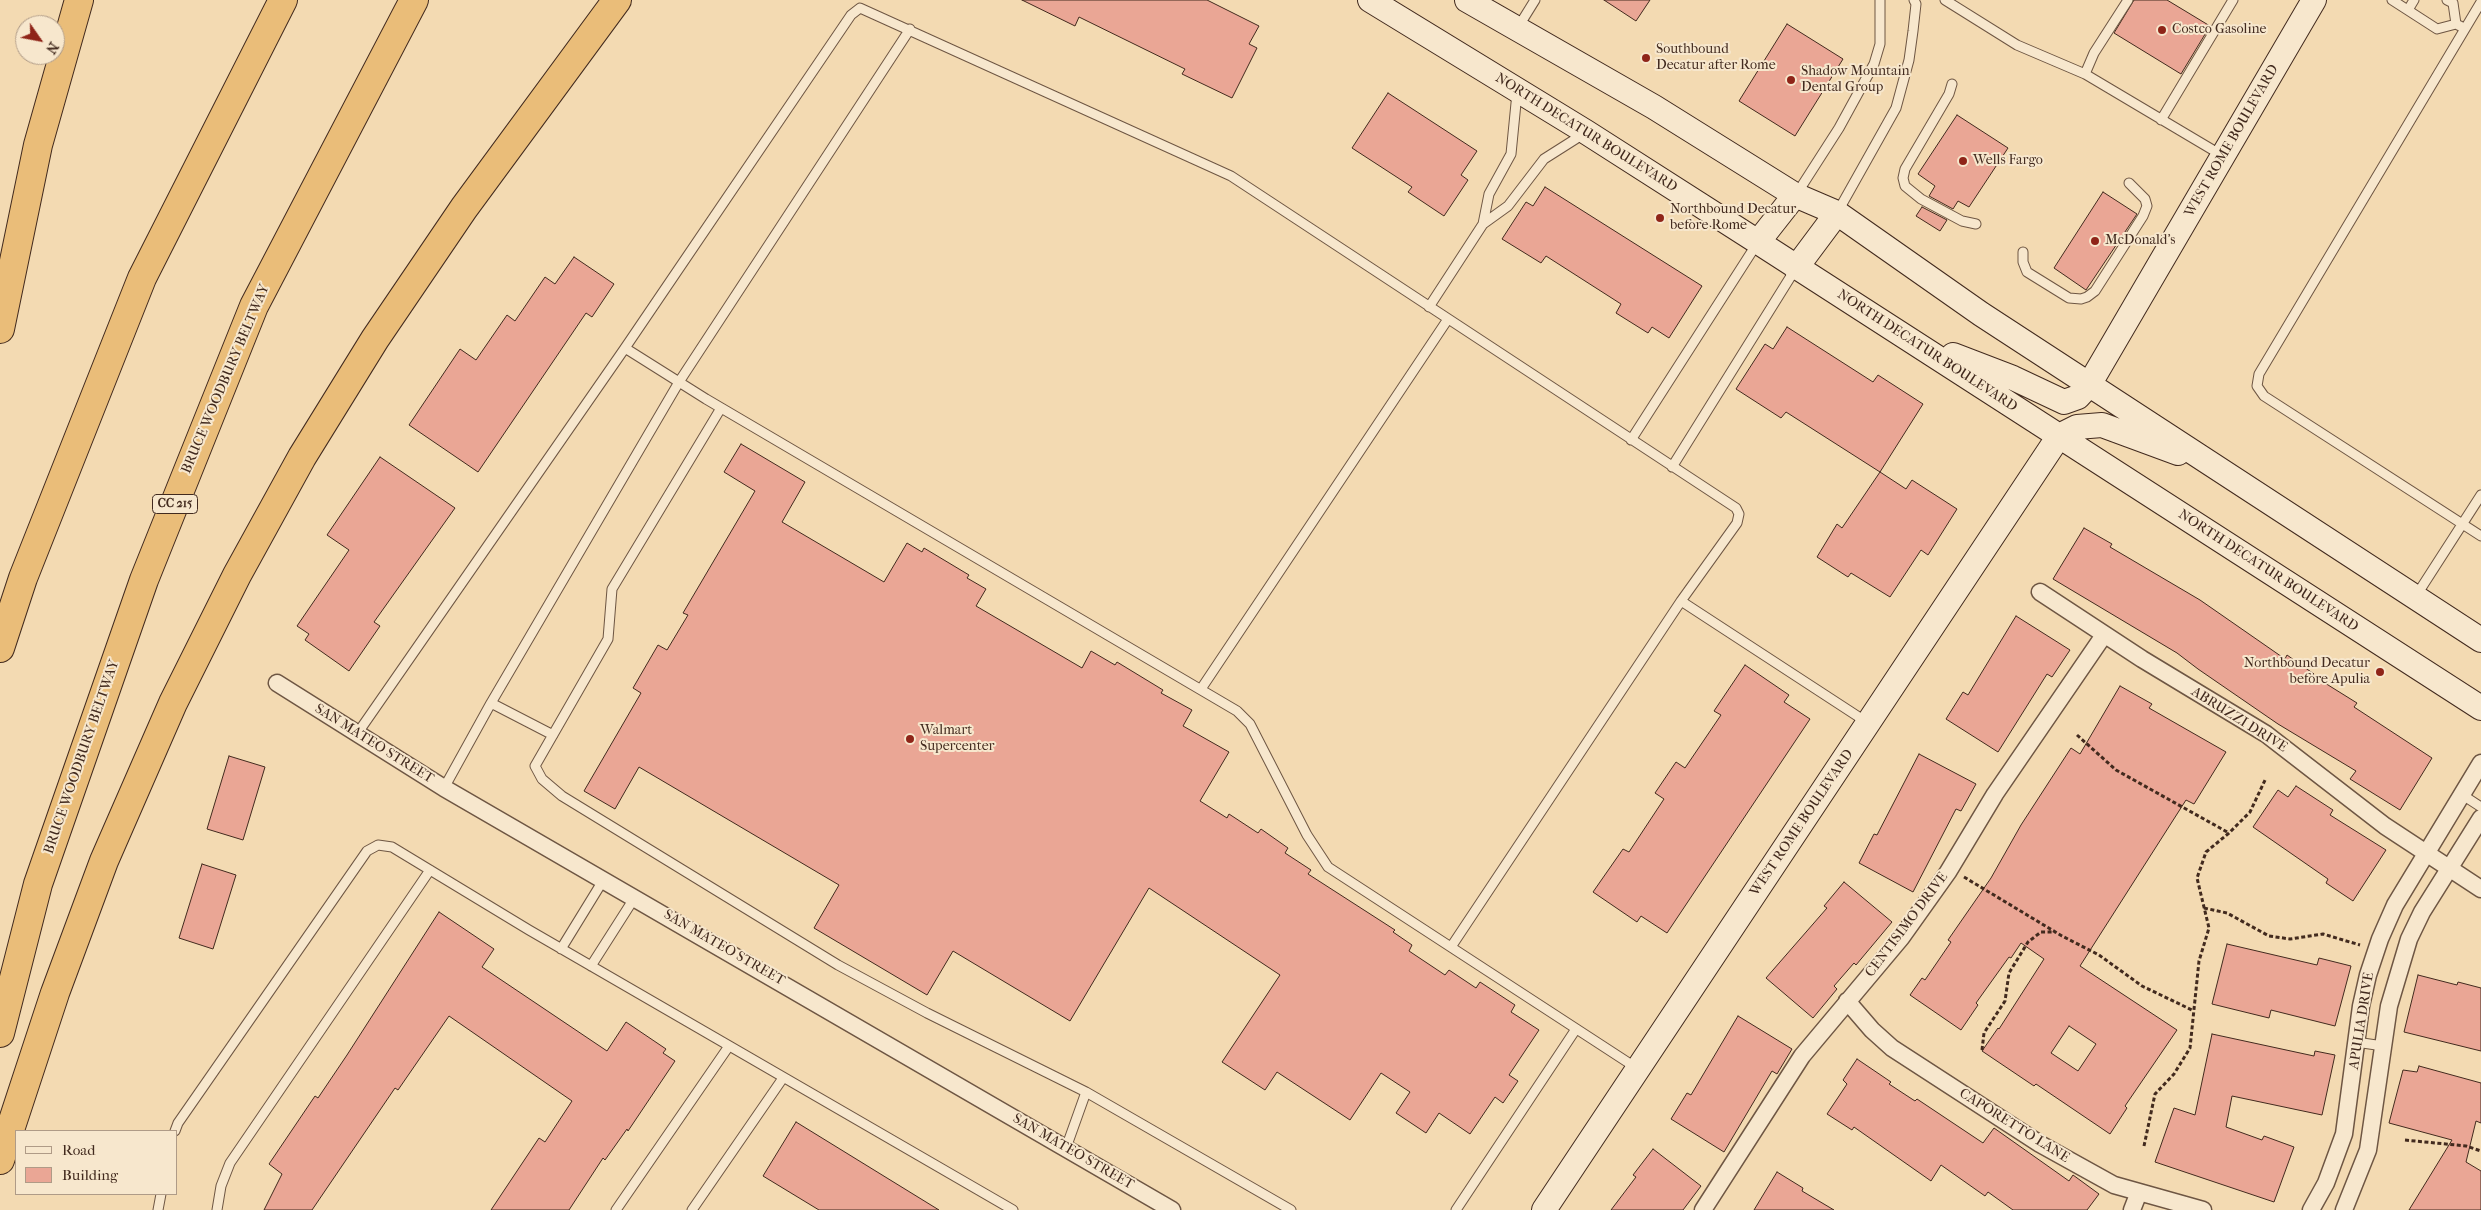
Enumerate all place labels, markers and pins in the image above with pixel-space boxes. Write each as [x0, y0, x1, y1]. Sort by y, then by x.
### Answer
place label: Costco Gasoline [2172, 22, 2267, 38]
marker: Costco Gasoline [2156, 24, 2168, 36]
place label: Southbound Decatur after Rome [1656, 42, 1776, 74]
marker: Southbound Decatur after Rome [1640, 52, 1652, 64]
place label: Shadow Mountain Dental Group [1801, 64, 1910, 96]
marker: Shadow Mountain Dental Group [1785, 74, 1797, 86]
place label: Wells Fargo [1973, 153, 2043, 169]
marker: Wells Fargo [1957, 155, 1969, 167]
place label: Northbound Decatur before Rome [1670, 202, 1796, 234]
marker: Northbound Decatur before Rome [1654, 212, 1666, 224]
place label: McDonald's [2105, 233, 2176, 249]
marker: McDonald's [2089, 235, 2101, 247]
place label: Northbound Decatur before Apulia [2244, 656, 2370, 689]
marker: Northbound Decatur before Apulia [2374, 666, 2386, 678]
place label: Walmart Supercenter [920, 723, 995, 756]
marker: Walmart Supercenter [904, 733, 916, 745]

